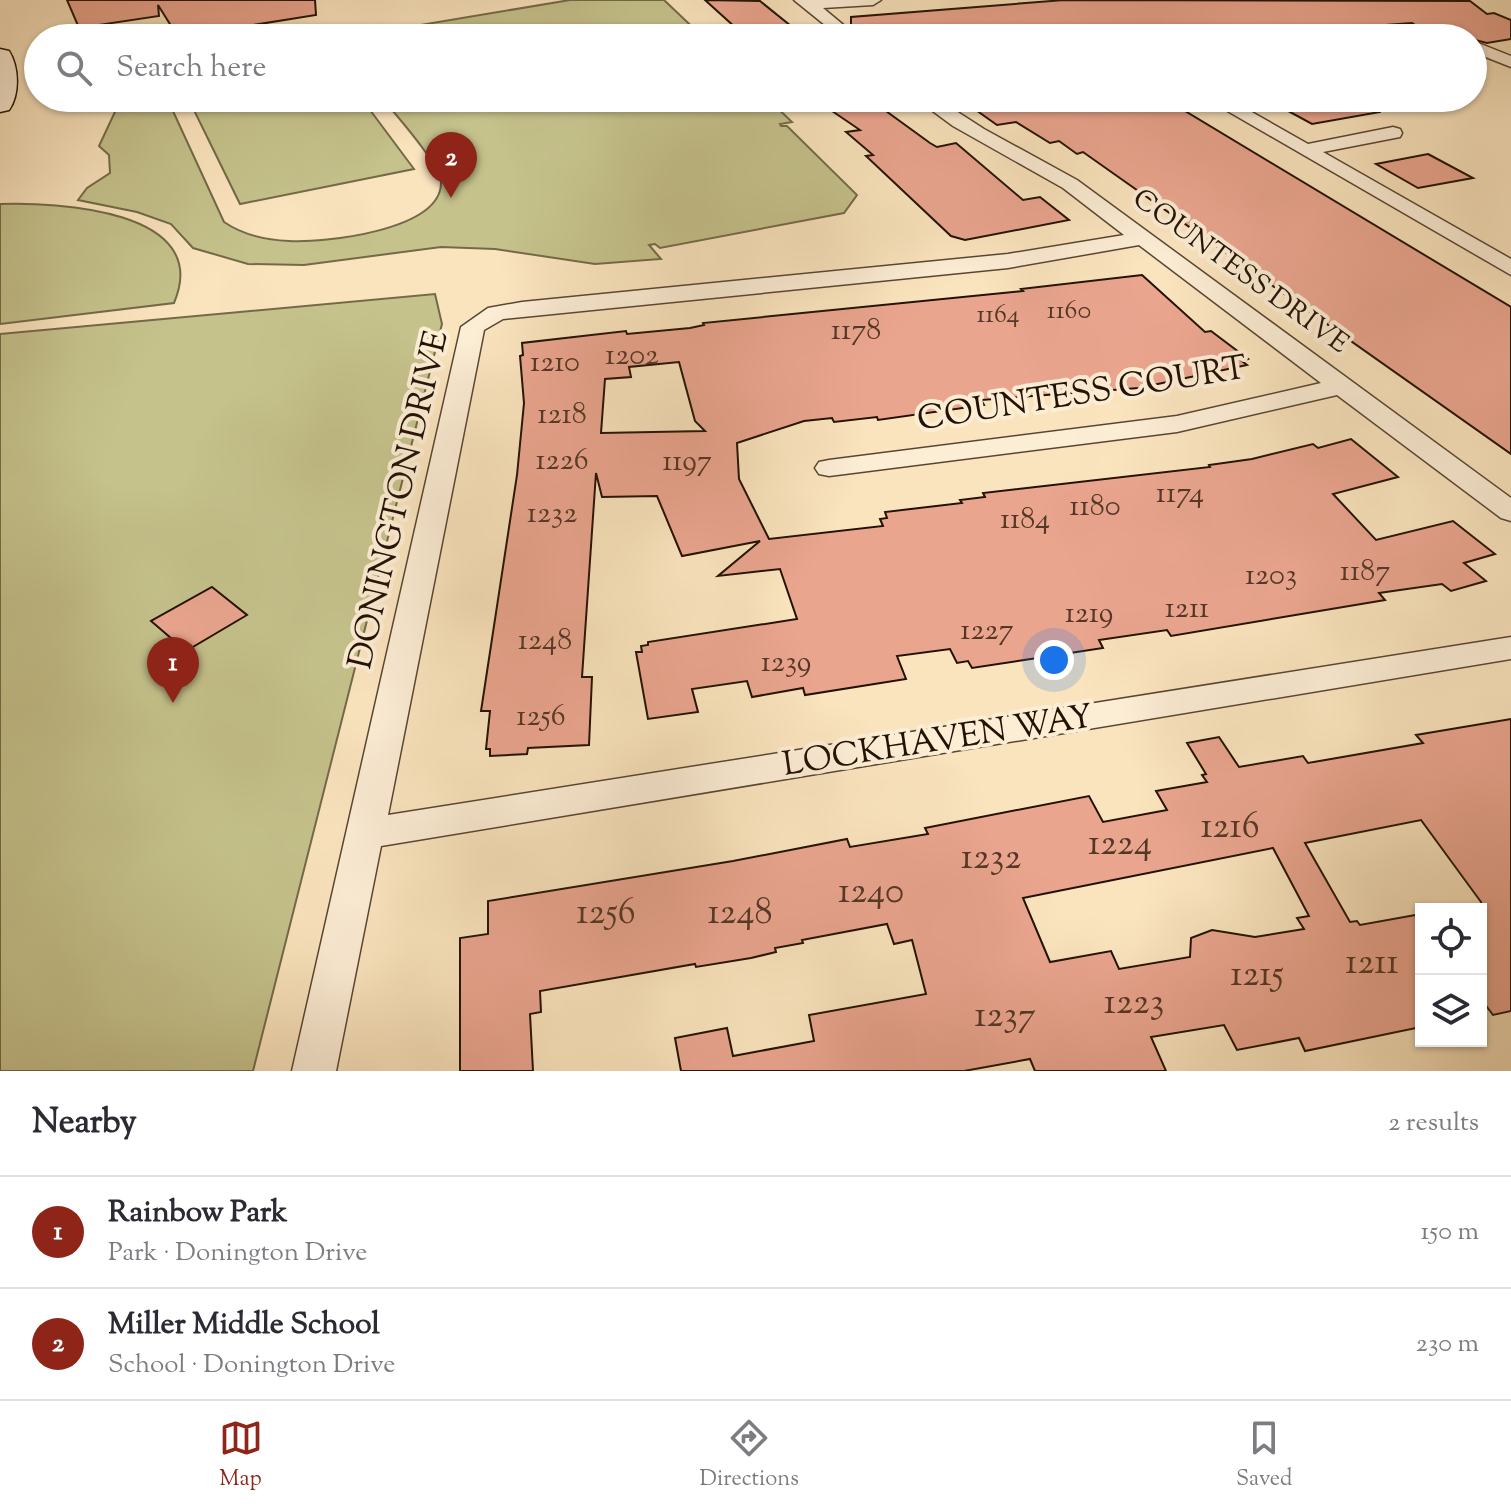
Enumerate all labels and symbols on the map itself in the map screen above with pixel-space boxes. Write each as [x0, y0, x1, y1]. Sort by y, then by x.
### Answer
pin: 2 [425, 132, 477, 198]
street label: COUNTESS DRIVE [1124, 180, 1356, 364]
house number: 1160 [1047, 293, 1091, 330]
house number: 1164 [976, 297, 1020, 334]
house number: 1178 [831, 310, 881, 353]
street label: DONINGTON DRIVE [337, 326, 463, 674]
house number: 1202 [605, 335, 659, 378]
house number: 1210 [530, 342, 580, 385]
street label: COUNTESS COURT [914, 345, 1250, 445]
house number: 1218 [537, 394, 587, 437]
house number: 1226 [535, 440, 589, 483]
house number: 1197 [662, 441, 712, 484]
house number: 1174 [1156, 473, 1204, 516]
house number: 1180 [1069, 486, 1121, 529]
house number: 1232 [527, 493, 577, 536]
house number: 1184 [1000, 499, 1050, 542]
house number: 1187 [1340, 551, 1390, 594]
house number: 1203 [1245, 555, 1297, 598]
house number: 1211 [1165, 588, 1209, 631]
house number: 1219 [1065, 593, 1113, 636]
house number: 1227 [960, 610, 1014, 653]
house number: 1248 [518, 620, 572, 663]
pin: 1 [147, 637, 199, 703]
your location [1034, 640, 1074, 680]
house number: 1239 [761, 642, 811, 685]
street label: LOCKHAVEN WAY [779, 693, 1097, 791]
house number: 1256 [516, 696, 566, 739]
house number: 1216 [1200, 802, 1260, 854]
house number: 1224 [1088, 819, 1152, 871]
house number: 1232 [961, 833, 1021, 885]
house number: 1240 [838, 867, 904, 919]
house number: 1256 [576, 888, 636, 940]
house number: 1248 [707, 888, 773, 940]
house number: 1211 [1345, 938, 1399, 990]
house number: 1215 [1230, 950, 1284, 1002]
house number: 1223 [1104, 978, 1164, 1030]
house number: 1237 [974, 991, 1036, 1043]

